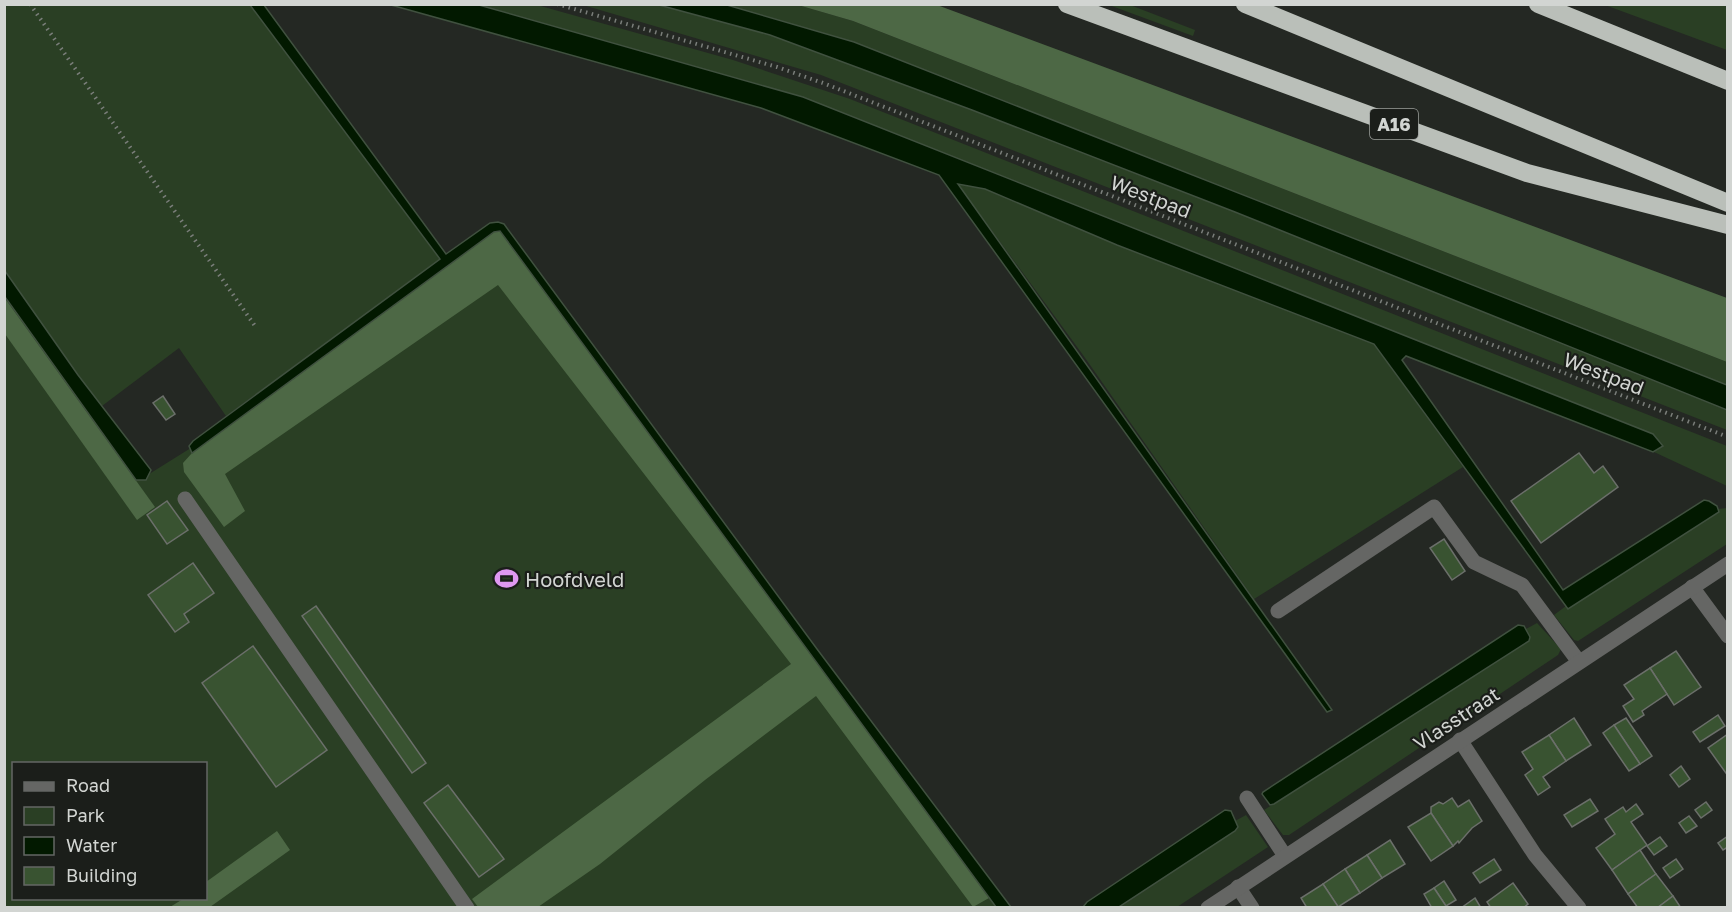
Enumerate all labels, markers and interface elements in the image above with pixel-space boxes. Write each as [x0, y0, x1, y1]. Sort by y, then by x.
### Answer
road number: A16 [1370, 109, 1418, 139]
street label: Westpad [1107, 170, 1195, 222]
street label: Westpad [1560, 347, 1648, 399]
sports icon: Hoofdveld [494, 566, 520, 592]
place label: Hoofdveld [525, 567, 624, 591]
street label: Vlasstraat [1408, 681, 1504, 755]
legend [12, 762, 207, 900]
text: Road [66, 774, 110, 796]
text: Park [66, 804, 105, 826]
text: Water [66, 834, 117, 856]
text: Building [66, 864, 137, 886]

